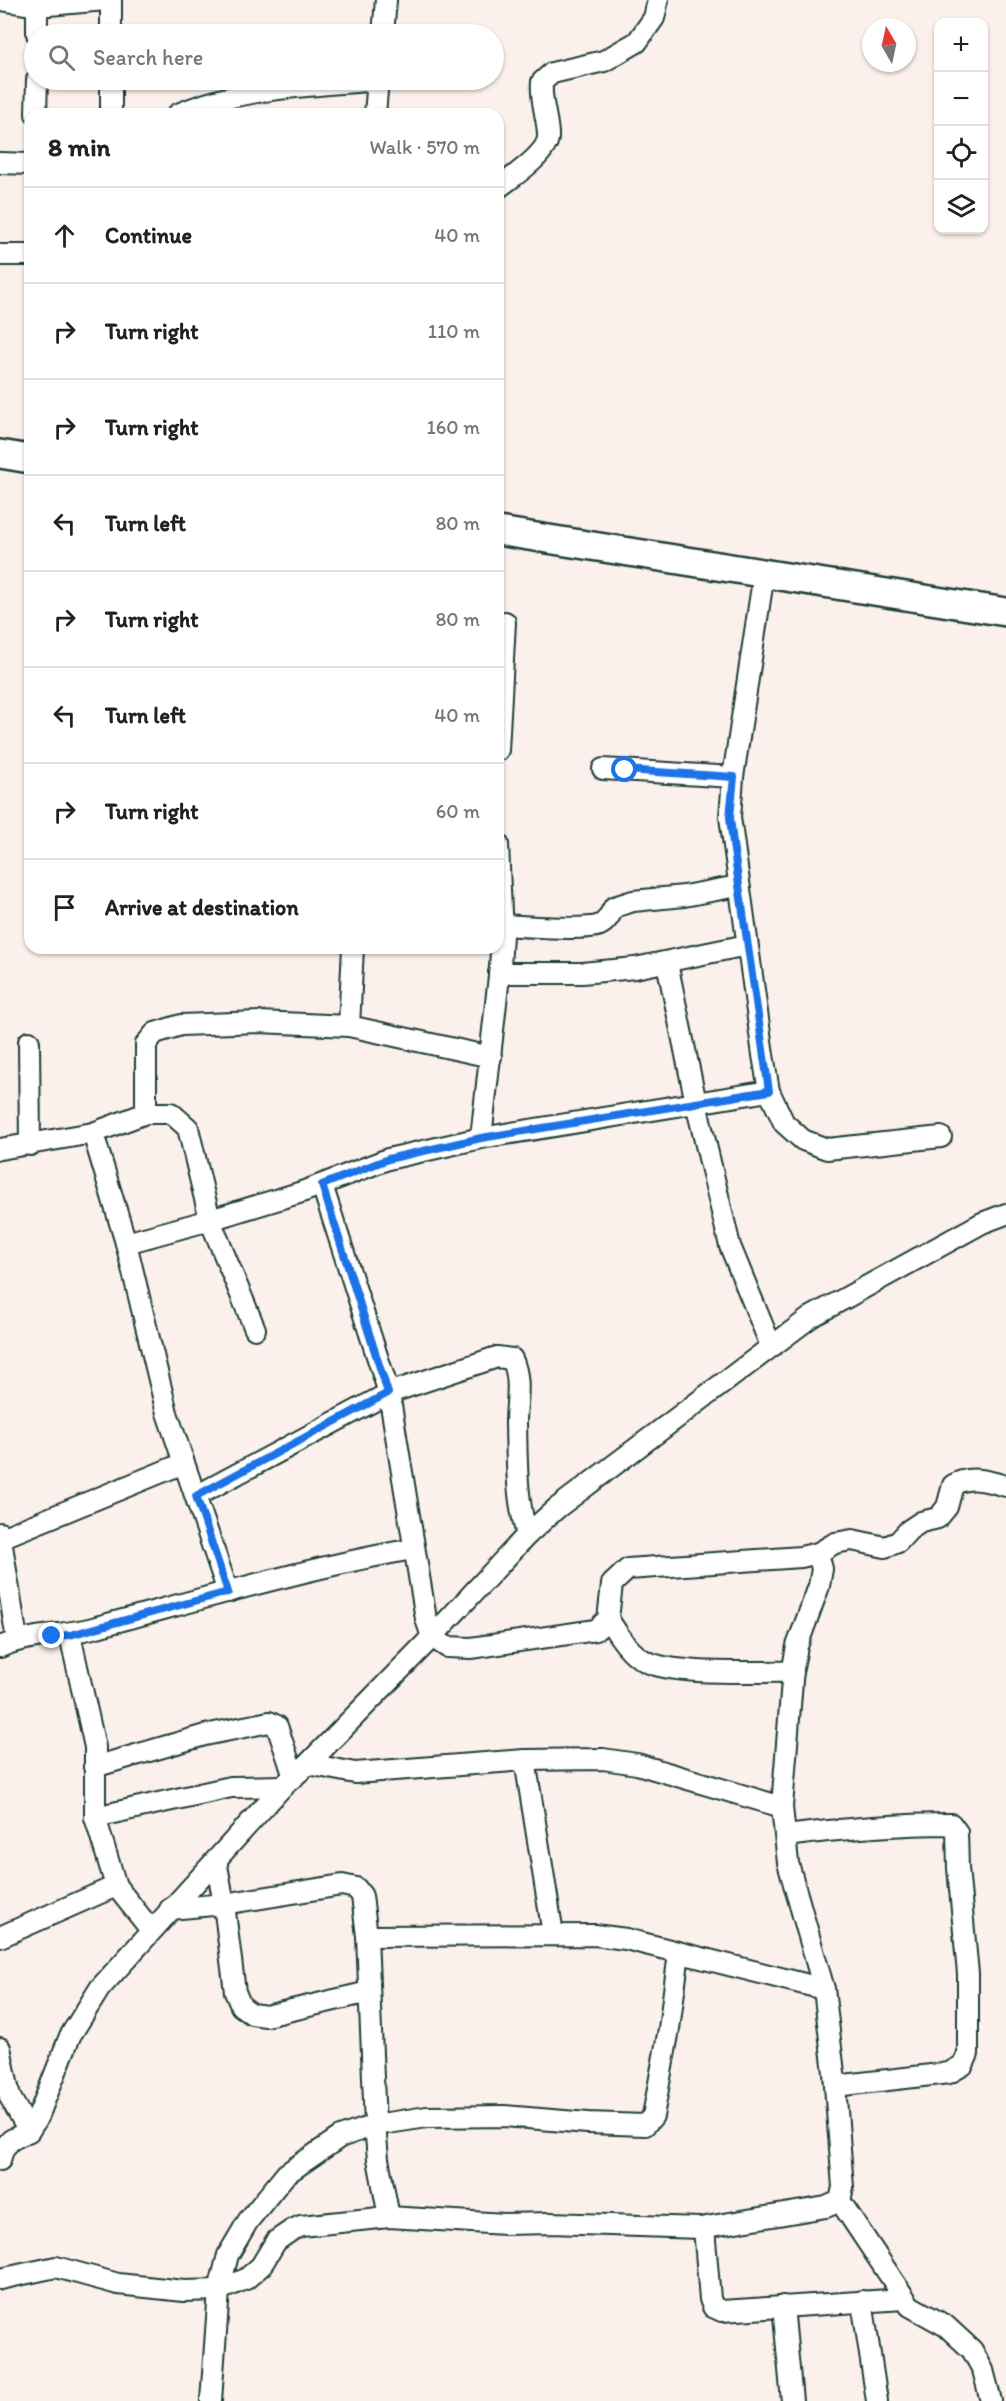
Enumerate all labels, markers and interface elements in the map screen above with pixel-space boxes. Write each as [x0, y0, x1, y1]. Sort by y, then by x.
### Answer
north arrow [862, 18, 916, 72]
map controls [934, 18, 988, 234]
button: + [934, 18, 988, 72]
search box [24, 24, 504, 90]
icon: search [45, 41, 78, 74]
text: Search here [93, 44, 203, 71]
button: − [934, 72, 988, 126]
button: locate [934, 126, 988, 180]
text: 8 min [48, 131, 110, 163]
text: Walk · 570 m [369, 135, 480, 159]
button: layers [934, 180, 988, 234]
icon: ahead [48, 219, 81, 252]
text: Continue [105, 222, 192, 249]
text: 40 m [434, 223, 480, 247]
icon: right [48, 315, 81, 348]
text: Turn right [105, 318, 199, 345]
text: 110 m [428, 319, 480, 343]
icon: right [48, 411, 81, 444]
text: Turn right [105, 414, 199, 441]
text: 160 m [427, 415, 480, 439]
icon: left [48, 507, 81, 540]
text: Turn left [105, 510, 186, 537]
text: 80 m [435, 511, 480, 535]
icon: right [48, 603, 81, 636]
text: Turn right [105, 606, 199, 633]
text: 80 m [435, 607, 480, 631]
icon: left [48, 699, 81, 732]
text: Turn left [105, 702, 186, 729]
text: 40 m [434, 703, 480, 727]
route start [611, 756, 637, 782]
icon: right [48, 795, 81, 828]
text: Turn right [105, 798, 199, 825]
text: 60 m [436, 799, 480, 823]
icon: arrive [48, 891, 81, 924]
text: Arrive at destination [105, 894, 299, 921]
route end [38, 1622, 64, 1648]

